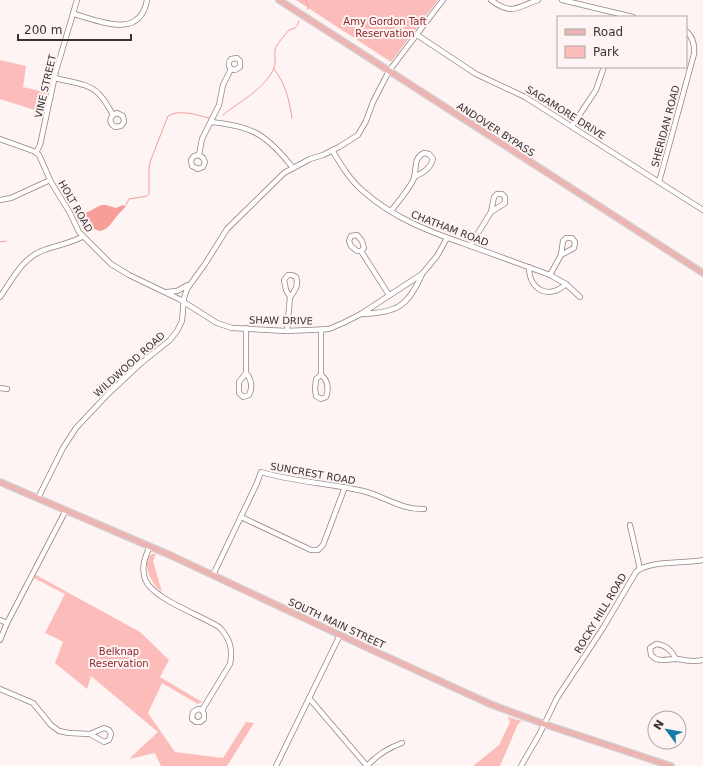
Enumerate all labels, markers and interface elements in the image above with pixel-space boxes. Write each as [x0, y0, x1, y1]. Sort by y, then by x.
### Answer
scale bar [18, 16, 131, 42]
park label: Amy Gordon Taft Reservation [343, 16, 427, 39]
legend [557, 16, 687, 68]
text: 200 m [24, 23, 62, 37]
text: Road [593, 25, 623, 39]
text: Park [593, 45, 619, 59]
street label: VINE STREET [33, 52, 58, 119]
street label: SAGAMORE DRIVE [524, 84, 607, 141]
street label: SHERIDAN ROAD [649, 84, 682, 168]
street label: ANDOVER BYPASS [455, 100, 537, 159]
street label: HOLT ROAD [56, 178, 95, 234]
street label: CHATHAM ROAD [410, 209, 490, 248]
street label: SHAW DRIVE [249, 314, 313, 327]
street label: WILDWOOD ROAD [92, 329, 167, 399]
street label: SUNCREST ROAD [270, 461, 357, 486]
street label: ROCKY HILL ROAD [572, 571, 629, 655]
street label: SOUTH MAIN STREET [287, 596, 388, 651]
park label: Belknap Reservation [89, 646, 149, 669]
north arrow [647, 710, 687, 750]
text: N [651, 718, 667, 732]

